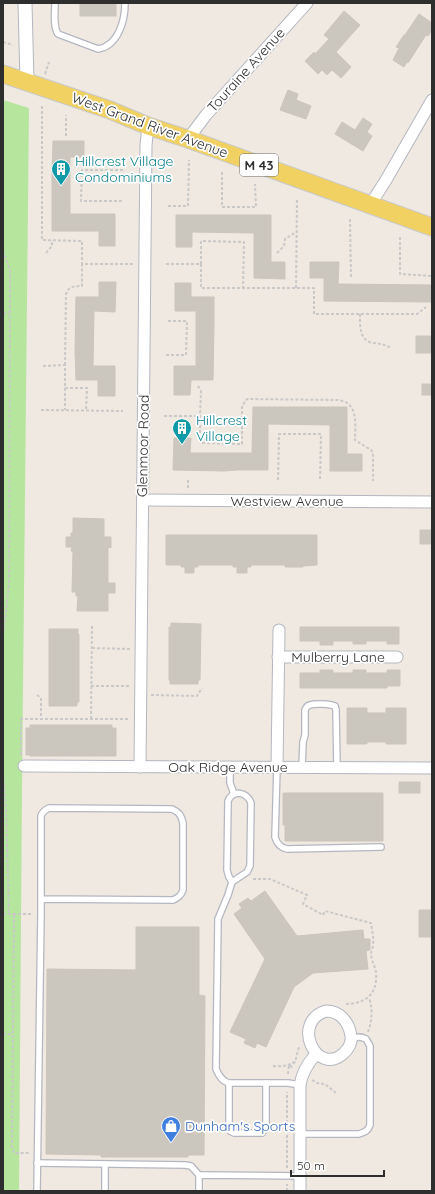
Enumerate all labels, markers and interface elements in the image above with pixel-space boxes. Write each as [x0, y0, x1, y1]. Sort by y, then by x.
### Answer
street label: Touraine Avenue [203, 24, 289, 116]
street label: West Grand River Avenue [69, 88, 231, 162]
place label: Hillcrest Village Condominiums [75, 152, 173, 186]
road number: M 43 [240, 154, 278, 176]
building icon: Hillcrest Village Condominiums [50, 158, 72, 186]
street label: Glenmoor Road [133, 395, 153, 497]
place label: Hillcrest Village [196, 411, 247, 445]
building icon: Hillcrest Village [171, 417, 193, 445]
street label: Westview Avenue [230, 492, 344, 510]
street label: Mulberry Lane [291, 648, 385, 666]
street label: Oak Ridge Avenue [168, 758, 288, 776]
shop icon: Dunham's Sports [160, 1115, 182, 1143]
place label: Dunham's Sports [185, 1117, 295, 1135]
scale bar [291, 1152, 384, 1178]
text: 50 m [297, 1158, 325, 1173]

